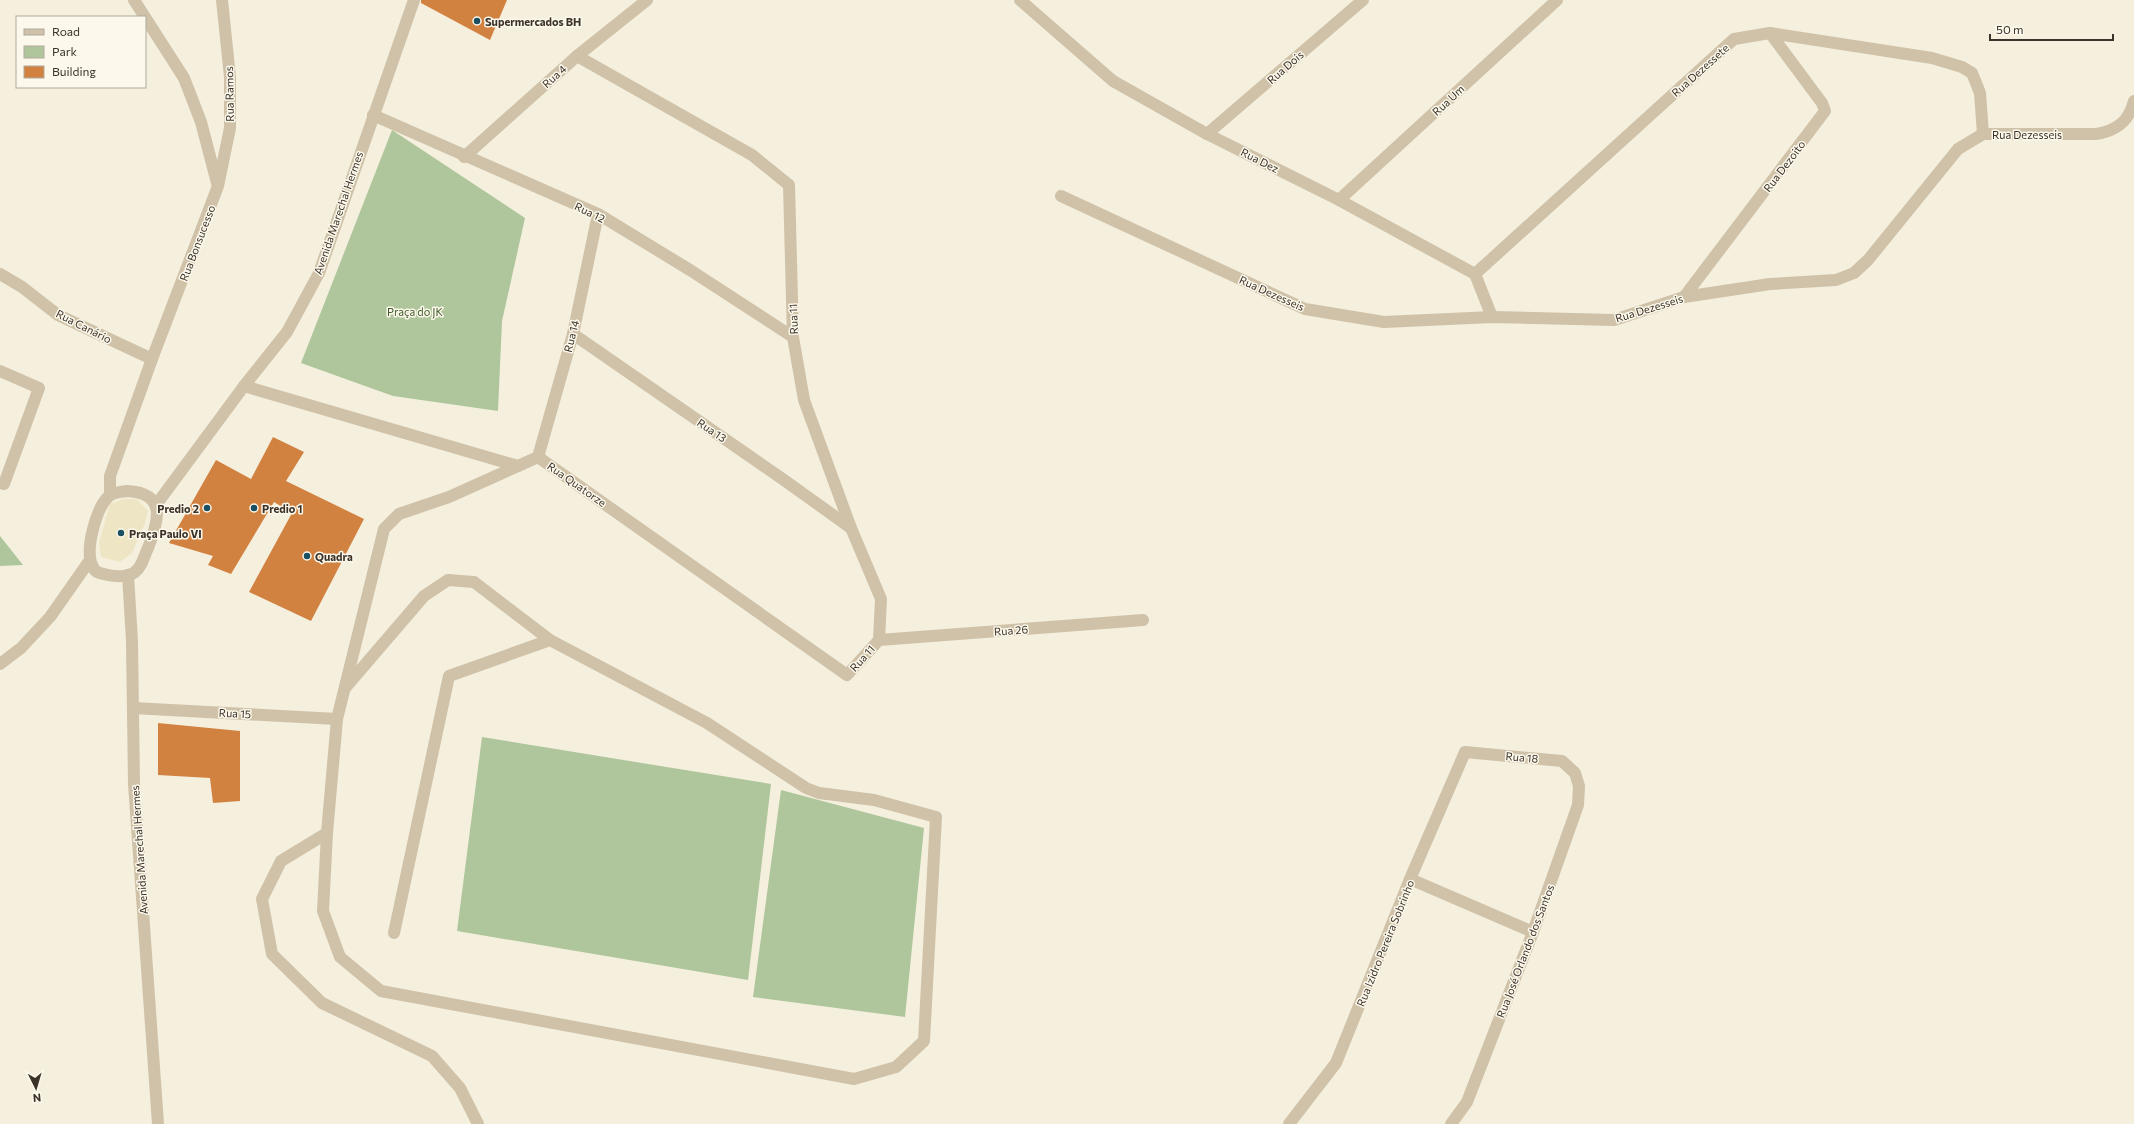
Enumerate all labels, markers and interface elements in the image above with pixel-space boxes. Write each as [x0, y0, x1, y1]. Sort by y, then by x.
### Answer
place label: Supermercados BH [485, 15, 581, 28]
legend [16, 16, 146, 88]
marker: Supermercados BH [472, 16, 482, 26]
scale bar [1990, 16, 2113, 42]
text: 50 m [1996, 22, 2024, 36]
text: Road [52, 24, 80, 38]
street label: Rua Dezessete [1669, 41, 1731, 99]
text: Park [52, 44, 78, 58]
street label: Rua Dois [1264, 48, 1306, 86]
street label: Rua 4 [539, 62, 569, 90]
text: Building [52, 64, 96, 78]
street label: Rua Ramos [222, 66, 236, 122]
street label: Rua Um [1429, 82, 1467, 118]
street label: Rua Dezesseis [1992, 128, 2062, 141]
street label: Rua Dezoito [1760, 137, 1808, 194]
street label: Rua Dez [1239, 145, 1282, 175]
street label: Avenida Marechal Hermes [311, 150, 365, 276]
street label: Rua 12 [573, 199, 607, 225]
street label: Rua Bonsucesso [177, 203, 218, 283]
street label: Rua Dezesseis [1237, 273, 1307, 313]
street label: Rua Dezesseis [1614, 292, 1684, 324]
street label: Rua 11 [786, 303, 800, 335]
park label: Praça do JK [387, 305, 444, 319]
street label: Rua Canário [54, 306, 114, 346]
street label: Rua 14 [561, 318, 581, 353]
street label: Rua 13 [695, 416, 729, 444]
street label: Rua Quatorze [545, 459, 609, 509]
place label: Predio 2 [157, 502, 199, 515]
place label: Predio 1 [262, 502, 302, 515]
marker: Predio 2 [202, 503, 212, 513]
marker: Predio 1 [249, 503, 259, 513]
place label: Praça Paulo VI [129, 527, 202, 540]
marker: Praça Paulo VI [116, 528, 126, 538]
place label: Quadra [315, 550, 353, 563]
marker: Quadra [302, 551, 312, 561]
street label: Rua 26 [994, 622, 1029, 638]
street label: Rua 11 [847, 642, 877, 674]
street label: Rua 15 [219, 706, 251, 720]
street label: Rua 18 [1505, 749, 1539, 765]
street label: Avenida Marechal Hermes [128, 785, 150, 915]
street label: Rua Izidro Pereira Sobrinho [1354, 877, 1417, 1008]
street label: Rua José Orlando dos Santos [1494, 883, 1557, 1020]
north arrow [16, 1068, 56, 1108]
text: N [32, 1092, 42, 1105]

